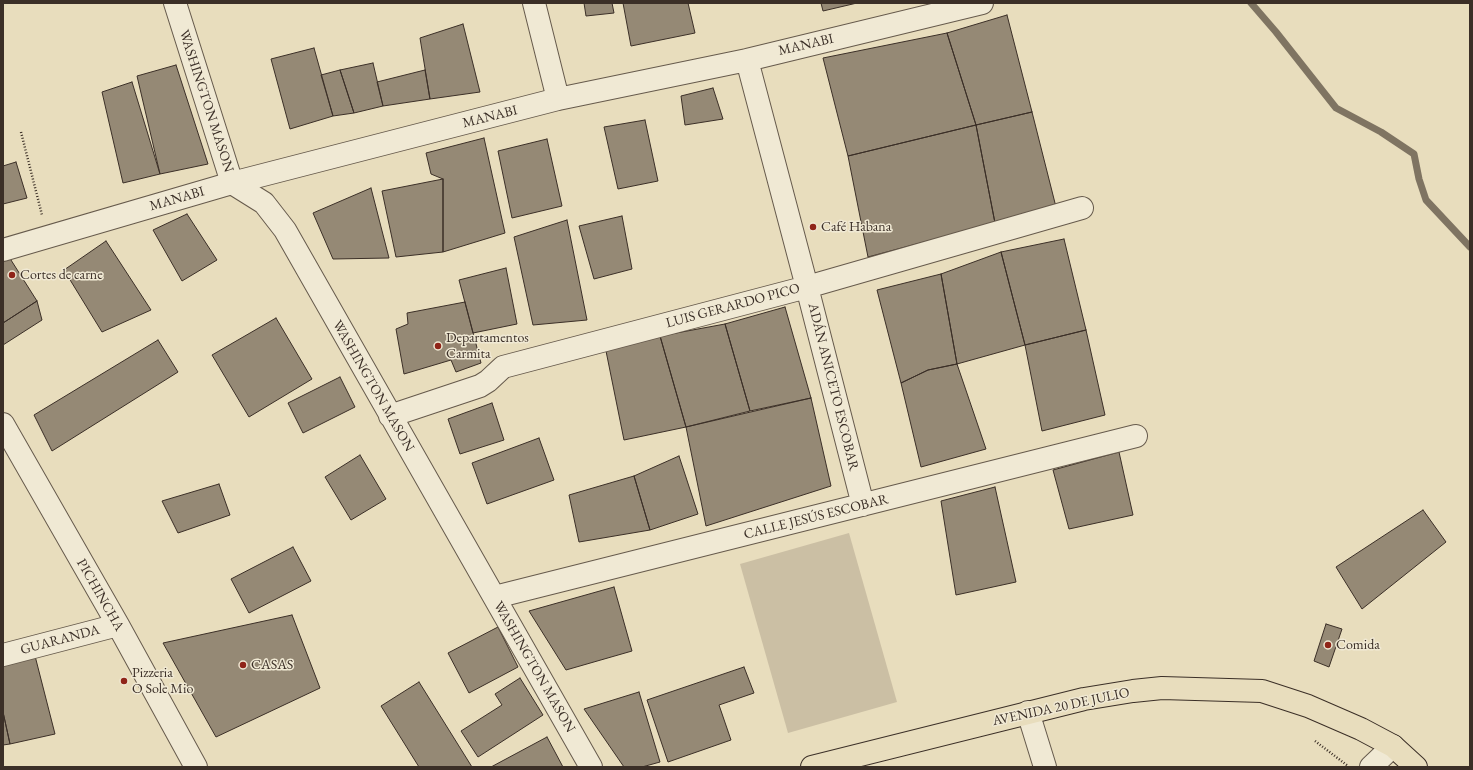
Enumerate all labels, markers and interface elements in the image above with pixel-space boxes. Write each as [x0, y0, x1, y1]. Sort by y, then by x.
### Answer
street label: WASHINGTON MASON [175, 28, 237, 174]
street label: MANABI [777, 31, 835, 59]
street label: MANABI [461, 102, 519, 132]
street label: MANABI [148, 183, 206, 215]
place label: Café Habana [821, 219, 891, 235]
marker: Café Habana [808, 222, 818, 232]
place label: Cortes de carne [20, 267, 103, 283]
marker: Cortes de carne [7, 270, 17, 280]
street label: LUIS GERARDO PICO [664, 280, 802, 332]
street label: ADÁN ANICETO ESCOBAR [804, 301, 862, 473]
street label: WASHINGTON MASON [329, 317, 417, 455]
place label: Departamentos Carmita [446, 330, 529, 362]
marker: Departamentos Carmita [433, 341, 443, 351]
street label: CALLE JESÚS ESCOBAR [742, 491, 890, 543]
street label: PICHINCHA [73, 556, 127, 634]
street label: WASHINGTON MASON [490, 598, 578, 736]
street label: GUARANDA [19, 621, 101, 659]
place label: Comida [1336, 637, 1380, 653]
marker: Comida [1323, 640, 1333, 650]
place label: CASAS [251, 657, 293, 673]
marker: CASAS [238, 660, 248, 670]
place label: Pizzeria O Sole Mio [132, 665, 193, 698]
marker: Pizzeria O Sole Mio [119, 676, 129, 686]
street label: AVENIDA 20 DE JULIO [991, 684, 1131, 730]

